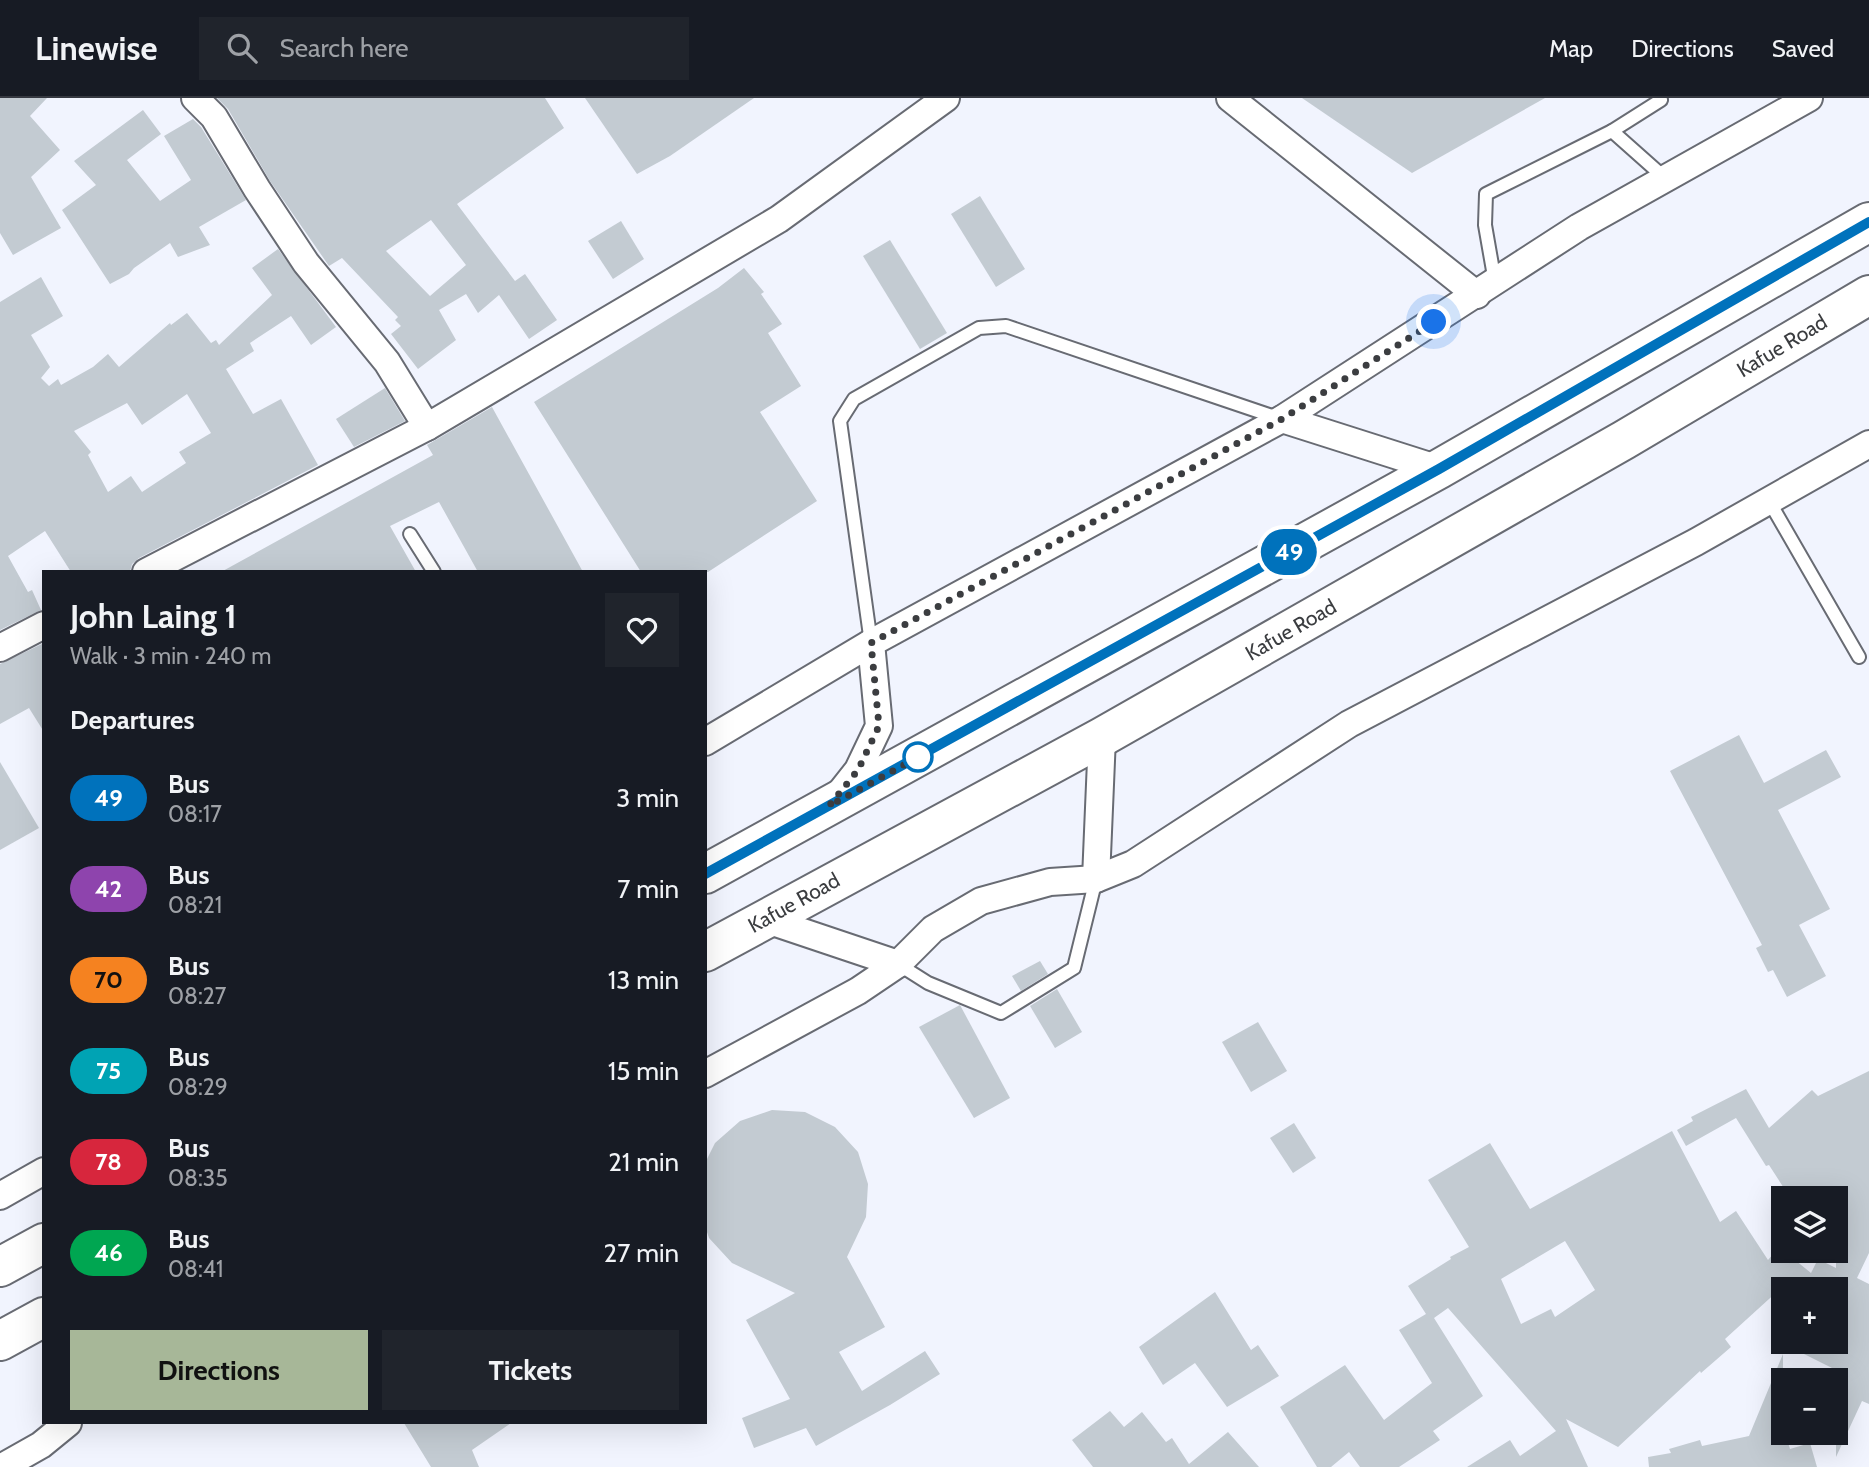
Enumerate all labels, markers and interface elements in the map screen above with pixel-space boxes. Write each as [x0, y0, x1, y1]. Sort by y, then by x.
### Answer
search box [199, 17, 689, 80]
text: Linewise [35, 28, 157, 68]
icon: search [223, 29, 261, 67]
text: Search here [279, 32, 409, 64]
text: Map [1549, 34, 1593, 63]
text: Directions [1631, 34, 1734, 63]
text: Saved [1772, 34, 1834, 63]
your location [1416, 304, 1451, 339]
street label: Kafue Road [1732, 309, 1831, 382]
line badge: 49 [1258, 529, 1320, 575]
text: 49 [1275, 537, 1303, 566]
button: heart [605, 593, 679, 667]
street label: Kafue Road [1241, 594, 1341, 666]
text: John Laing 1 [70, 596, 237, 636]
text: Walk · 3 min · 240 m [70, 642, 272, 670]
text: Departures [70, 704, 194, 736]
unlabelled marker [903, 742, 933, 772]
text: Bus [168, 768, 209, 800]
text: 3 min [616, 782, 679, 814]
text: 49 [94, 783, 123, 812]
text: 08:17 [168, 800, 222, 828]
text: Bus [168, 859, 209, 891]
street label: Kafue Road [744, 867, 844, 938]
text: 7 min [617, 873, 679, 905]
text: 42 [95, 874, 122, 903]
text: 08:21 [168, 891, 222, 919]
text: Bus [168, 950, 209, 982]
text: 13 min [608, 964, 679, 996]
text: 70 [94, 965, 123, 994]
text: 08:27 [168, 982, 226, 1010]
text: Bus [168, 1041, 209, 1073]
text: 15 min [608, 1055, 679, 1087]
text: 75 [96, 1056, 121, 1085]
text: 08:29 [168, 1073, 228, 1101]
text: Bus [168, 1132, 209, 1164]
text: 21 min [608, 1146, 679, 1178]
text: 78 [95, 1147, 122, 1176]
text: 08:35 [168, 1164, 228, 1192]
map controls [1771, 1186, 1848, 1445]
button: layers [1771, 1186, 1848, 1263]
text: Bus [168, 1223, 209, 1255]
text: 27 min [604, 1237, 679, 1269]
text: 46 [94, 1238, 123, 1267]
text: 08:41 [168, 1255, 224, 1283]
button: + [1771, 1277, 1848, 1354]
button: Directions [70, 1330, 368, 1410]
button: Tickets [382, 1330, 679, 1410]
button: − [1771, 1368, 1848, 1445]

